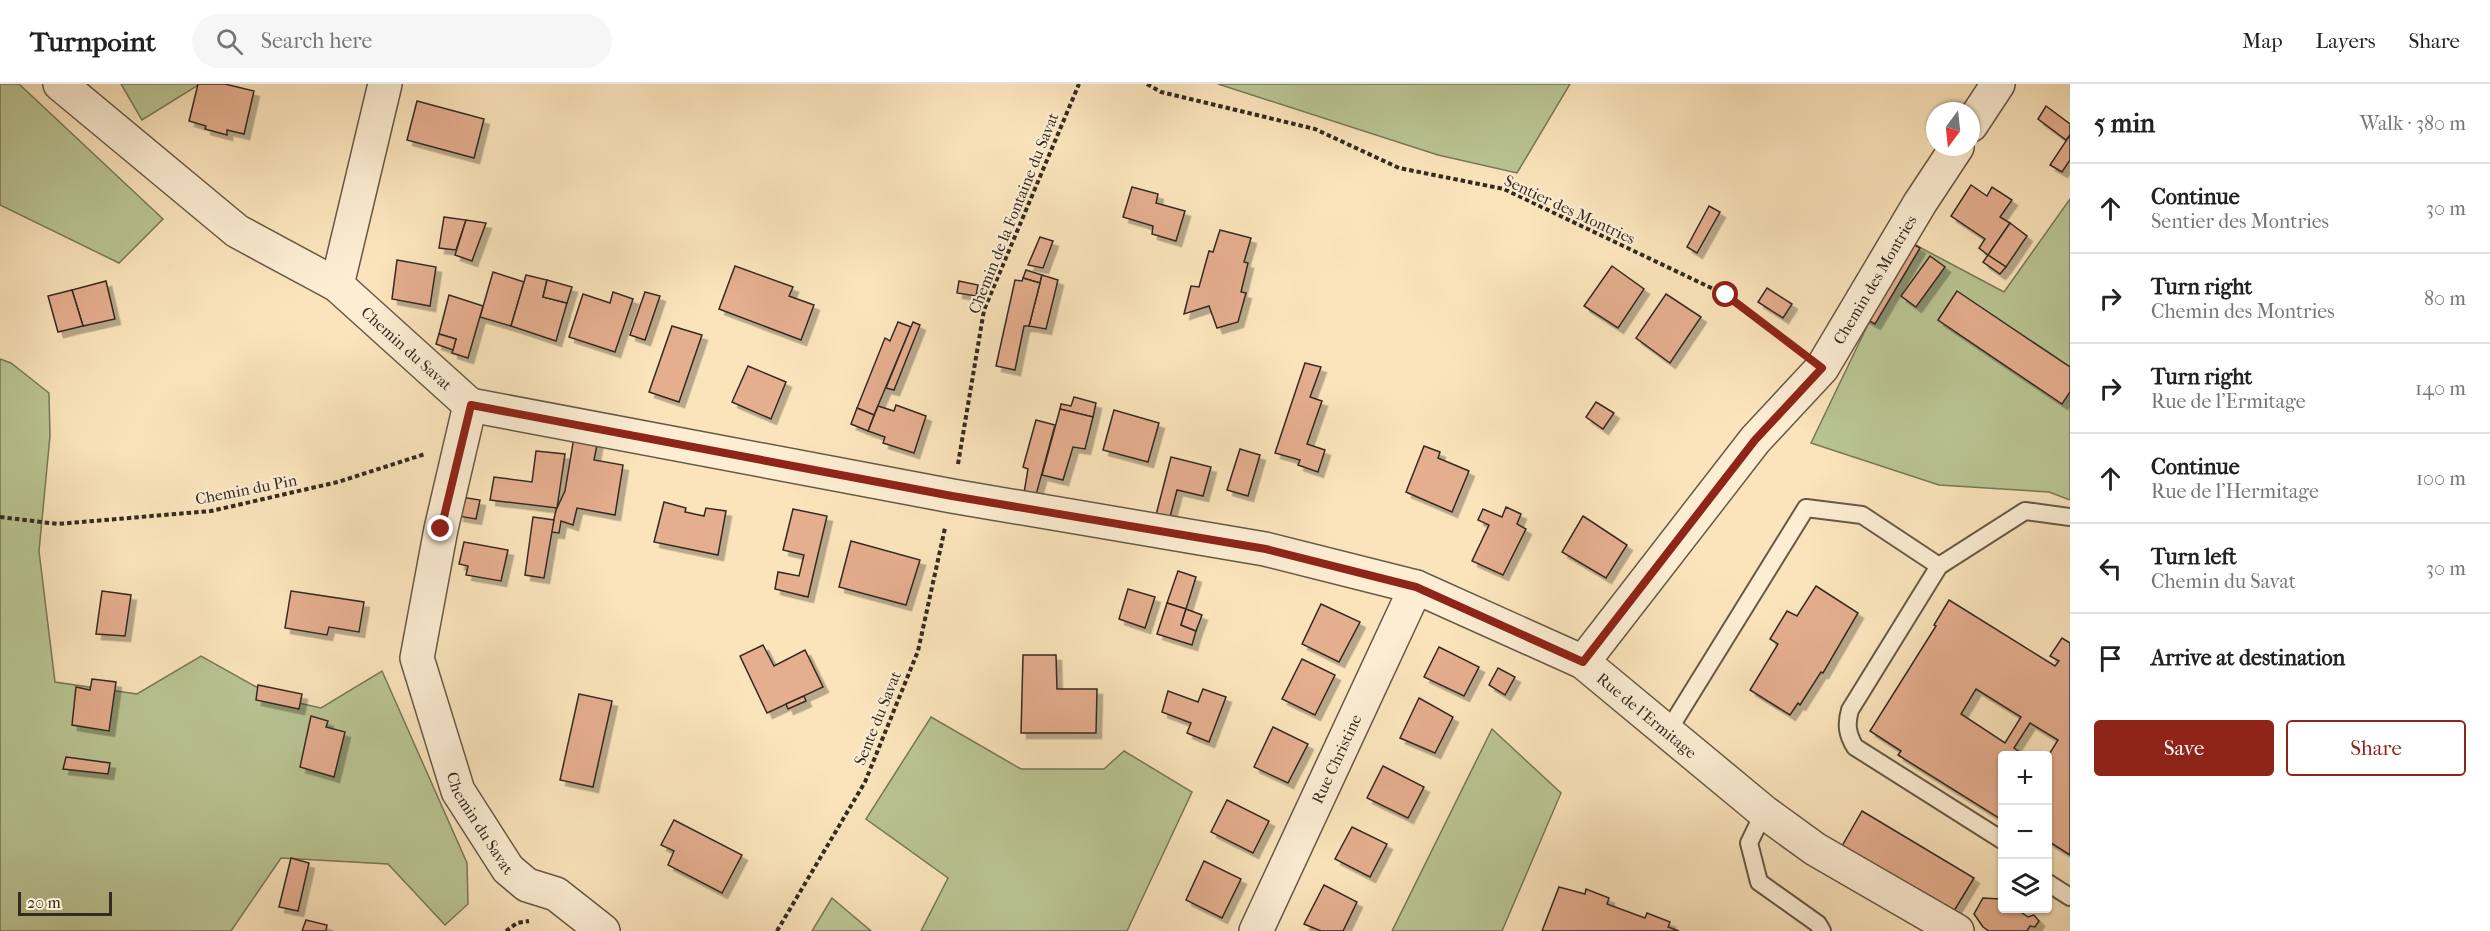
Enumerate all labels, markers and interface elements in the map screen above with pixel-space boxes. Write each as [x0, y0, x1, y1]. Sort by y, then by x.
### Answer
search box [192, 14, 612, 68]
text: Turnpoint [30, 25, 156, 58]
icon: search [213, 25, 246, 58]
text: Search here [261, 28, 372, 54]
text: Map [2242, 29, 2283, 53]
text: Layers [2316, 29, 2375, 53]
text: Share [2408, 29, 2460, 53]
north arrow [1926, 102, 1980, 156]
text: 5 min [2094, 108, 2155, 139]
street label: Chemin de la Fontaine du Savat [964, 110, 1063, 317]
text: Walk · 380 m [2360, 112, 2466, 135]
street label: Sentier des Montries [1501, 171, 1638, 248]
text: Continue [2151, 184, 2240, 210]
icon: ahead [2094, 192, 2127, 225]
text: 30 m [2426, 197, 2466, 220]
text: Sentier des Montries [2151, 210, 2329, 233]
street label: Chemin des Montries [1829, 212, 1921, 348]
text: Turn right [2151, 274, 2252, 300]
route start [1712, 281, 1738, 307]
icon: right [2094, 282, 2127, 315]
text: 80 m [2424, 287, 2466, 310]
text: Chemin des Montries [2151, 300, 2335, 323]
street label: Chemin du Savat [357, 303, 456, 395]
text: Turn right [2151, 364, 2252, 390]
icon: right [2094, 372, 2127, 405]
text: 140 m [2415, 377, 2466, 400]
text: Rue de l'Ermitage [2151, 390, 2306, 413]
text: Continue [2151, 454, 2240, 480]
icon: ahead [2094, 462, 2127, 495]
text: 100 m [2416, 467, 2466, 490]
street label: Chemin du Pin [194, 470, 299, 509]
text: Rue de l'Hermitage [2151, 480, 2319, 503]
route end [427, 515, 453, 541]
text: Turn left [2151, 544, 2237, 570]
icon: left [2094, 552, 2127, 585]
text: 30 m [2426, 557, 2466, 580]
text: Chemin du Savat [2151, 570, 2296, 593]
icon: arrive [2094, 642, 2127, 675]
text: Arrive at destination [2151, 645, 2345, 671]
street label: Sente du Savat [850, 668, 905, 768]
street label: Rue de l'Ermitage [1593, 669, 1701, 762]
street label: Rue Christine [1308, 711, 1366, 807]
button: Save [2094, 720, 2274, 776]
button: Share [2286, 720, 2466, 776]
map controls [1998, 751, 2052, 913]
button: + [1998, 751, 2052, 805]
street label: Chemin du Savat [443, 770, 517, 879]
button: − [1998, 805, 2052, 859]
button: layers [1998, 859, 2052, 913]
scale bar [18, 889, 112, 916]
text: 20 m [27, 893, 61, 912]

